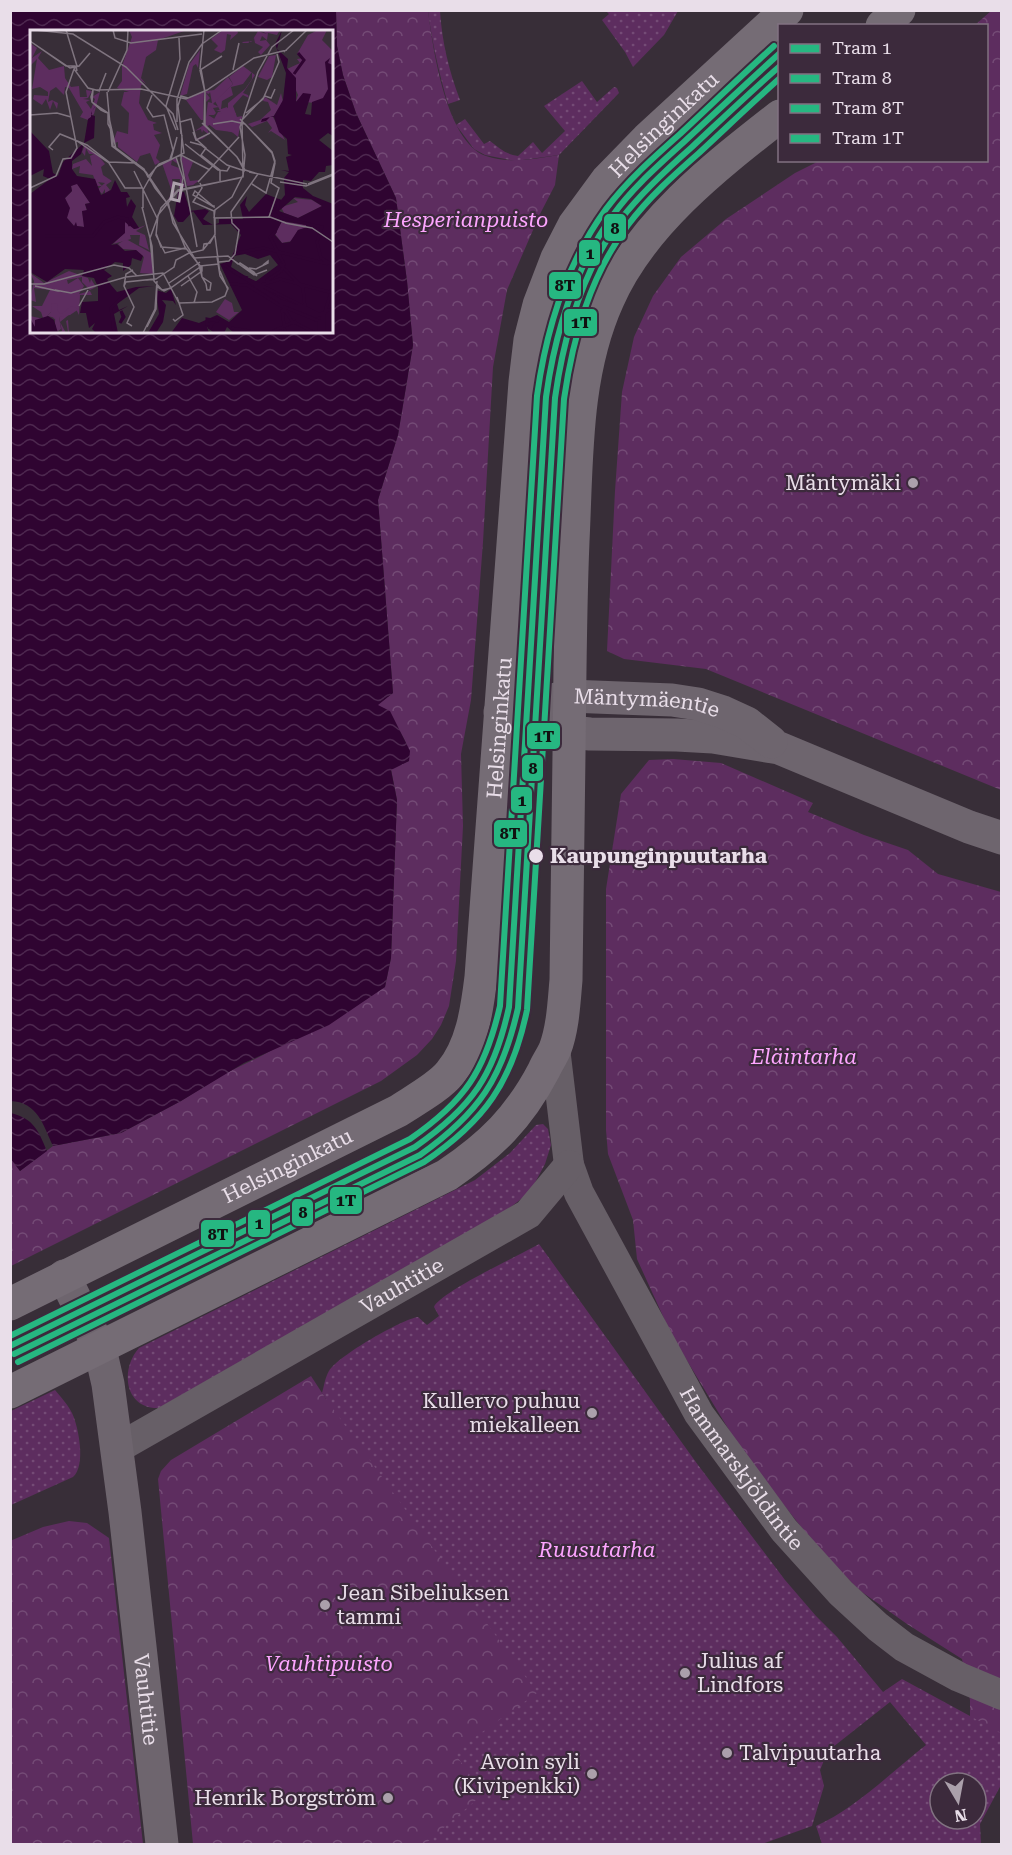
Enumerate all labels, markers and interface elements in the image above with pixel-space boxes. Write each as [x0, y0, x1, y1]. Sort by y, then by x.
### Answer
legend [778, 24, 988, 162]
inset map [30, 30, 333, 333]
text: Tram 1 [832, 37, 892, 58]
street label: Helsinginkatu [604, 67, 724, 182]
text: Tram 8 [832, 67, 892, 88]
text: Tram 8T [832, 97, 904, 118]
text: Tram 1T [832, 127, 904, 148]
park label: Hesperianpuisto [383, 208, 548, 232]
line badge: 8 [603, 213, 627, 242]
text: 8 [611, 219, 620, 238]
line badge: 1 [578, 239, 601, 267]
text: 1 [586, 244, 595, 263]
line badge: 8T [548, 271, 582, 300]
text: 8T [555, 276, 576, 295]
line badge: 1T [563, 308, 598, 337]
text: 1T [571, 313, 592, 332]
place label: Mäntymäki [785, 471, 901, 495]
marker: Mäntymäki [906, 476, 920, 490]
street label: Helsinginkatu [482, 656, 517, 800]
street label: Mäntymäentie [573, 684, 723, 722]
line badge: 1T [526, 722, 561, 750]
text: 1T [534, 727, 555, 746]
line badge: 8 [521, 754, 544, 782]
text: 8 [529, 759, 538, 778]
line badge: 1 [510, 786, 533, 814]
text: 1 [518, 791, 527, 810]
line badge: 8T [493, 819, 528, 848]
text: 8T [500, 824, 521, 843]
place label: Kaupunginpuutarha [550, 844, 768, 868]
marker: Kaupunginpuutarha [527, 847, 545, 865]
park label: Eläintarha [750, 1045, 857, 1069]
street label: Helsinginkatu [219, 1124, 356, 1208]
line badge: 1T [329, 1186, 363, 1215]
text: 1T [336, 1191, 357, 1210]
line badge: 8 [291, 1198, 314, 1227]
text: 8 [299, 1203, 308, 1222]
line badge: 1 [247, 1209, 271, 1238]
text: 1 [255, 1214, 264, 1233]
line badge: 8T [200, 1219, 235, 1248]
text: 8T [208, 1225, 229, 1244]
street label: Vauhtitie [356, 1253, 448, 1319]
street label: Hammarskjöldintie [675, 1383, 808, 1555]
place label: Kullervo puhuu miekalleen [422, 1389, 580, 1437]
marker: Kullervo puhuu miekalleen [585, 1406, 599, 1420]
park label: Ruusutarha [538, 1538, 655, 1562]
place label: Jean Sibeliuksen tammi [337, 1581, 510, 1629]
marker: Jean Sibeliuksen tammi [318, 1598, 332, 1612]
place label: Julius af Lindfors [697, 1649, 784, 1697]
street label: Vauhtitie [129, 1652, 163, 1746]
park label: Vauhtipuisto [265, 1652, 393, 1676]
marker: Julius af Lindfors [678, 1666, 692, 1680]
place label: Talvipuutarha [739, 1741, 882, 1765]
marker: Talvipuutarha [720, 1746, 734, 1760]
place label: Avoin syli (Kivipenkki) [454, 1750, 580, 1798]
marker: Avoin syli (Kivipenkki) [585, 1767, 599, 1781]
north arrow [928, 1771, 988, 1831]
place label: Henrik Borgström [194, 1786, 376, 1810]
marker: Henrik Borgström [381, 1791, 395, 1805]
text: N [953, 1805, 968, 1826]

